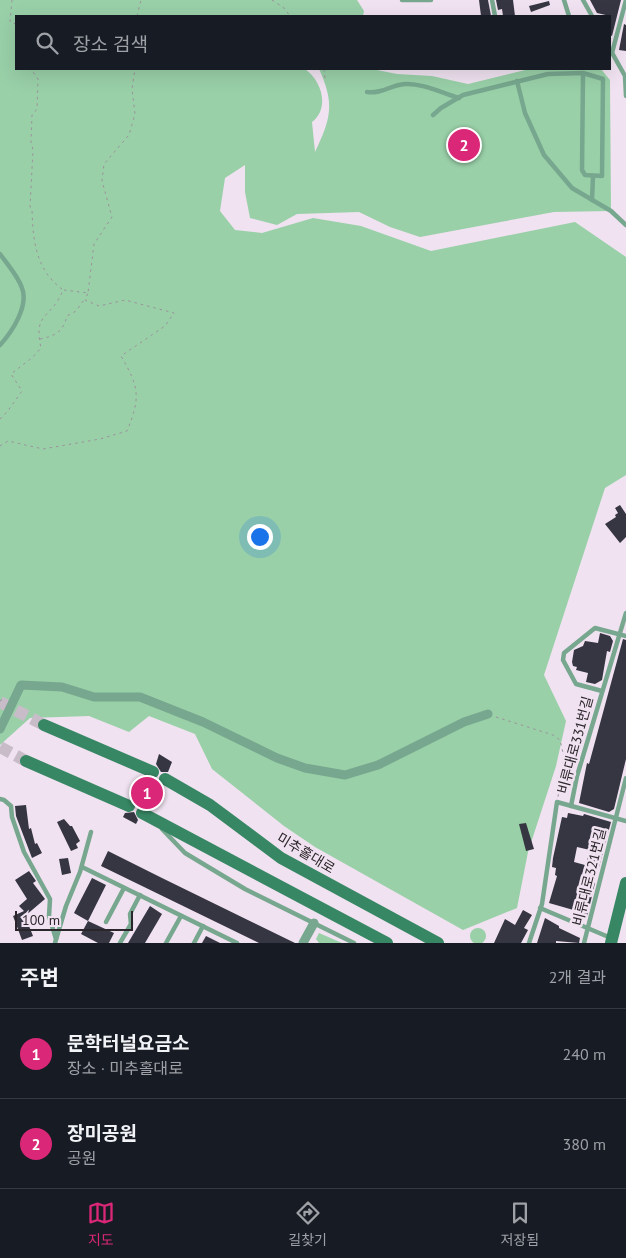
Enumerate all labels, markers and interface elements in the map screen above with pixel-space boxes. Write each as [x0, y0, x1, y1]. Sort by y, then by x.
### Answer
search box [15, 15, 611, 70]
icon: search [33, 29, 61, 57]
text: 장소 검색 [73, 32, 148, 56]
pin: 2 [448, 126, 480, 164]
your location [247, 524, 273, 550]
street label: 비류대로331번길 [553, 694, 597, 796]
pin: 1 [131, 774, 163, 812]
street label: 비류대로321번길 [568, 826, 610, 928]
street label: 미추홀대로 [274, 829, 338, 877]
scale bar [15, 908, 132, 931]
text: 100 m [22, 911, 60, 929]
text: 주변 [20, 964, 59, 991]
text: 2개 결과 [549, 967, 606, 987]
text: 문학터널요금소 [67, 1031, 189, 1055]
text: 1 [31, 1044, 41, 1064]
text: 240 m [563, 1044, 606, 1064]
text: 장소 · 미추홀대로 [67, 1058, 183, 1078]
text: 장미공원 [67, 1121, 137, 1145]
text: 2 [31, 1134, 41, 1154]
text: 380 m [563, 1134, 606, 1154]
text: 공원 [67, 1148, 96, 1168]
tab: 지도 [87, 1199, 115, 1249]
tab: 길찾기 [288, 1199, 327, 1249]
tab: 저장됨 [501, 1199, 539, 1249]

